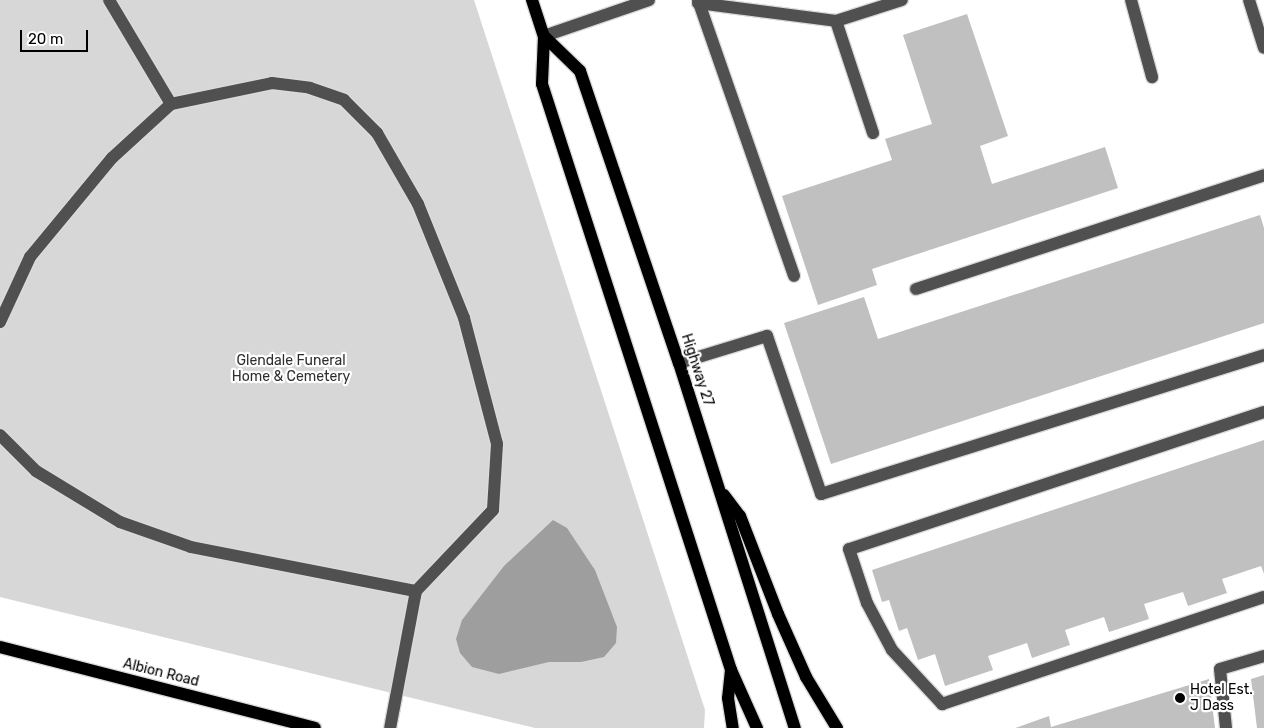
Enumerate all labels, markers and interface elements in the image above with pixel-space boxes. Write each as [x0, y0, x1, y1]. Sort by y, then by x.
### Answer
scale bar [22, 20, 90, 52]
text: 20 m [28, 30, 63, 48]
street label: Highway 27 [677, 332, 717, 408]
park label: Glendale Funeral Home & Cemetery [232, 353, 350, 386]
street label: Albion Road [121, 655, 201, 691]
place label: Hotel Est. J Dass [1190, 682, 1253, 714]
marker: Hotel Est. J Dass [1174, 692, 1186, 704]

